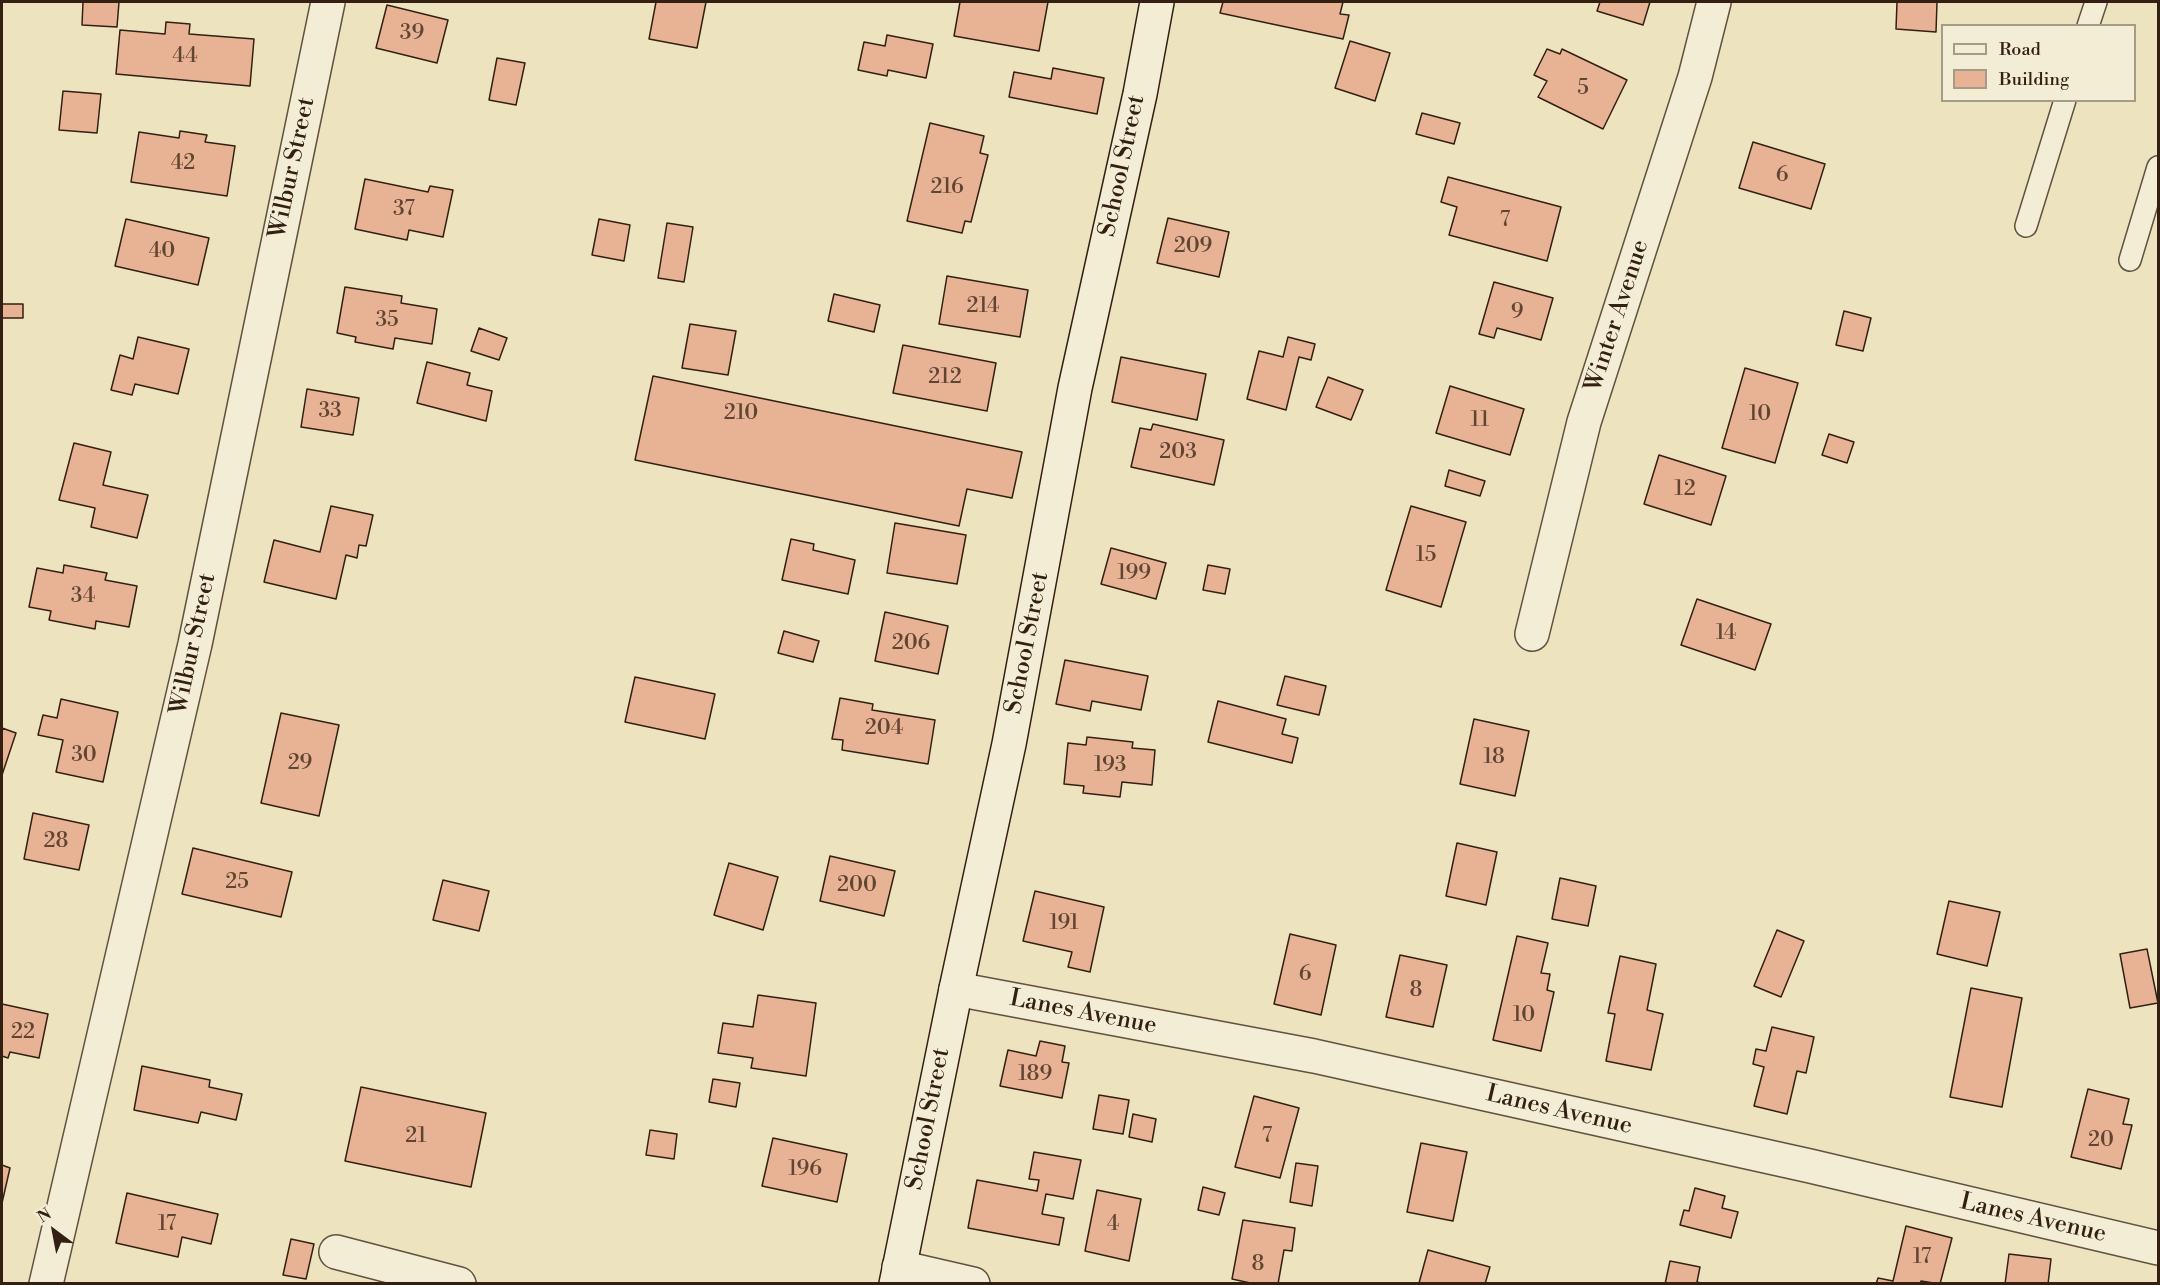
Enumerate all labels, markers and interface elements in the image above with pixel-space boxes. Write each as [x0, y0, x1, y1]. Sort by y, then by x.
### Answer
house number: 39 [400, 21, 424, 47]
legend [1941, 24, 2136, 102]
text: Road [1999, 38, 2041, 61]
house number: 44 [172, 44, 198, 70]
text: Building [1999, 68, 2069, 91]
house number: 5 [1577, 76, 1589, 102]
street label: School Street [1094, 92, 1152, 240]
street label: Wilbur Street [264, 95, 322, 241]
house number: 42 [171, 151, 195, 177]
house number: 6 [1776, 163, 1788, 189]
house number: 216 [930, 175, 964, 201]
house number: 37 [393, 197, 415, 223]
house number: 7 [1500, 208, 1510, 234]
house number: 209 [1174, 234, 1212, 260]
street label: Winter Avenue [1580, 236, 1656, 396]
house number: 40 [149, 239, 175, 265]
house number: 214 [967, 294, 999, 320]
house number: 9 [1511, 300, 1523, 326]
house number: 35 [375, 308, 399, 334]
house number: 212 [928, 365, 962, 391]
house number: 33 [318, 399, 342, 425]
house number: 210 [724, 401, 758, 427]
house number: 10 [1749, 402, 1771, 428]
house number: 11 [1471, 408, 1489, 434]
house number: 203 [1159, 440, 1197, 466]
house number: 12 [1674, 477, 1696, 503]
house number: 15 [1416, 543, 1436, 569]
house number: 199 [1117, 561, 1151, 587]
street label: School Street [1000, 569, 1056, 717]
street label: Wilbur Street [165, 571, 223, 717]
house number: 34 [71, 584, 95, 610]
house number: 14 [1716, 621, 1736, 647]
house number: 206 [892, 631, 930, 657]
house number: 204 [865, 716, 903, 742]
house number: 30 [71, 743, 97, 769]
house number: 18 [1483, 745, 1505, 771]
house number: 29 [288, 751, 312, 777]
house number: 193 [1094, 753, 1126, 779]
house number: 28 [44, 829, 68, 855]
house number: 25 [225, 870, 249, 896]
house number: 200 [837, 873, 877, 899]
house number: 191 [1049, 911, 1079, 937]
house number: 6 [1299, 962, 1311, 988]
house number: 8 [1410, 978, 1422, 1004]
street label: Lanes Avenue [1007, 985, 1159, 1041]
house number: 10 [1513, 1003, 1535, 1029]
house number: 22 [11, 1020, 35, 1046]
street label: School Street [901, 1045, 957, 1193]
house number: 189 [1018, 1062, 1052, 1088]
street label: Lanes Avenue [1483, 1080, 1635, 1142]
house number: 21 [405, 1124, 427, 1150]
house number: 7 [1262, 1124, 1272, 1150]
house number: 20 [2088, 1128, 2114, 1154]
house number: 196 [788, 1157, 822, 1183]
street label: Lanes Avenue [1957, 1188, 2109, 1250]
north arrow [24, 1201, 84, 1261]
text: N [34, 1204, 55, 1228]
house number: 17 [158, 1212, 176, 1238]
house number: 4 [1107, 1212, 1119, 1238]
house number: 17 [1913, 1245, 1931, 1271]
house number: 8 [1252, 1252, 1264, 1278]

